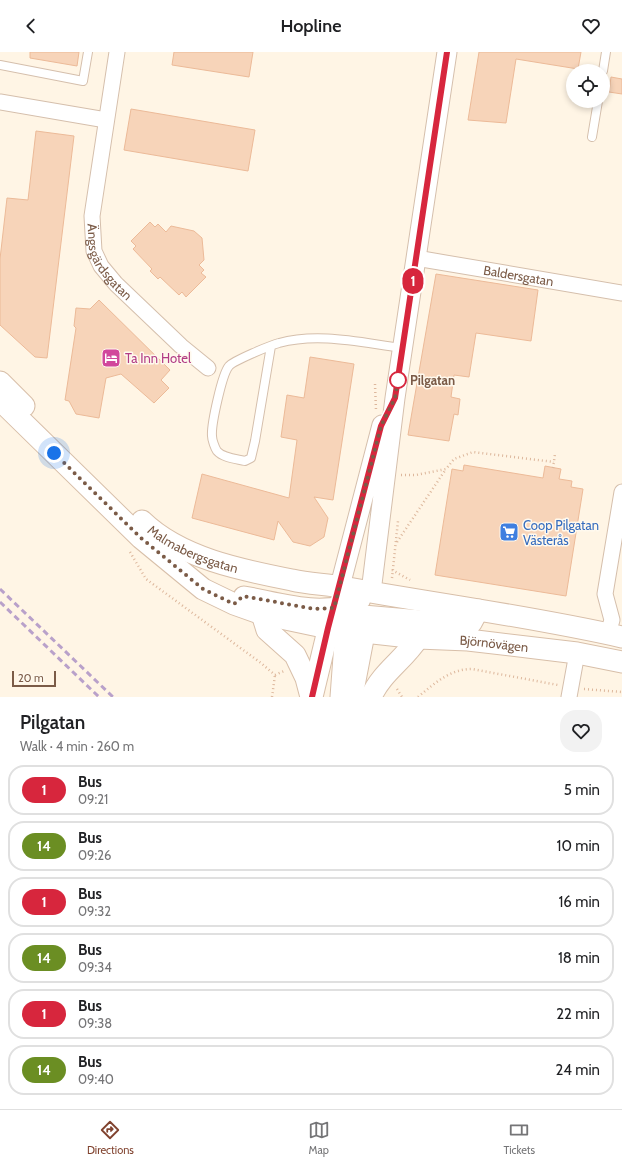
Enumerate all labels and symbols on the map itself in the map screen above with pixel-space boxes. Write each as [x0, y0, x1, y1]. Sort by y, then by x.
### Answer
street label: Ängsgärdsgatan [84, 223, 136, 303]
street label: Baldersgatan [482, 262, 555, 289]
line badge: 1 [400, 268, 426, 294]
hotel icon: Ta Inn Hotel [100, 347, 122, 369]
place label: Ta Inn Hotel [125, 350, 191, 366]
marker: Pilgatan [389, 371, 407, 389]
place label: Pilgatan [410, 372, 455, 388]
your location [44, 443, 64, 463]
place label: Coop Pilgatan Västerås [523, 517, 599, 548]
street label: Malmabergsgatan [145, 521, 240, 576]
supermarket icon: Coop Pilgatan Västerås [498, 521, 520, 543]
street label: Björnövägen [459, 632, 529, 655]
scale bar [12, 669, 56, 688]

